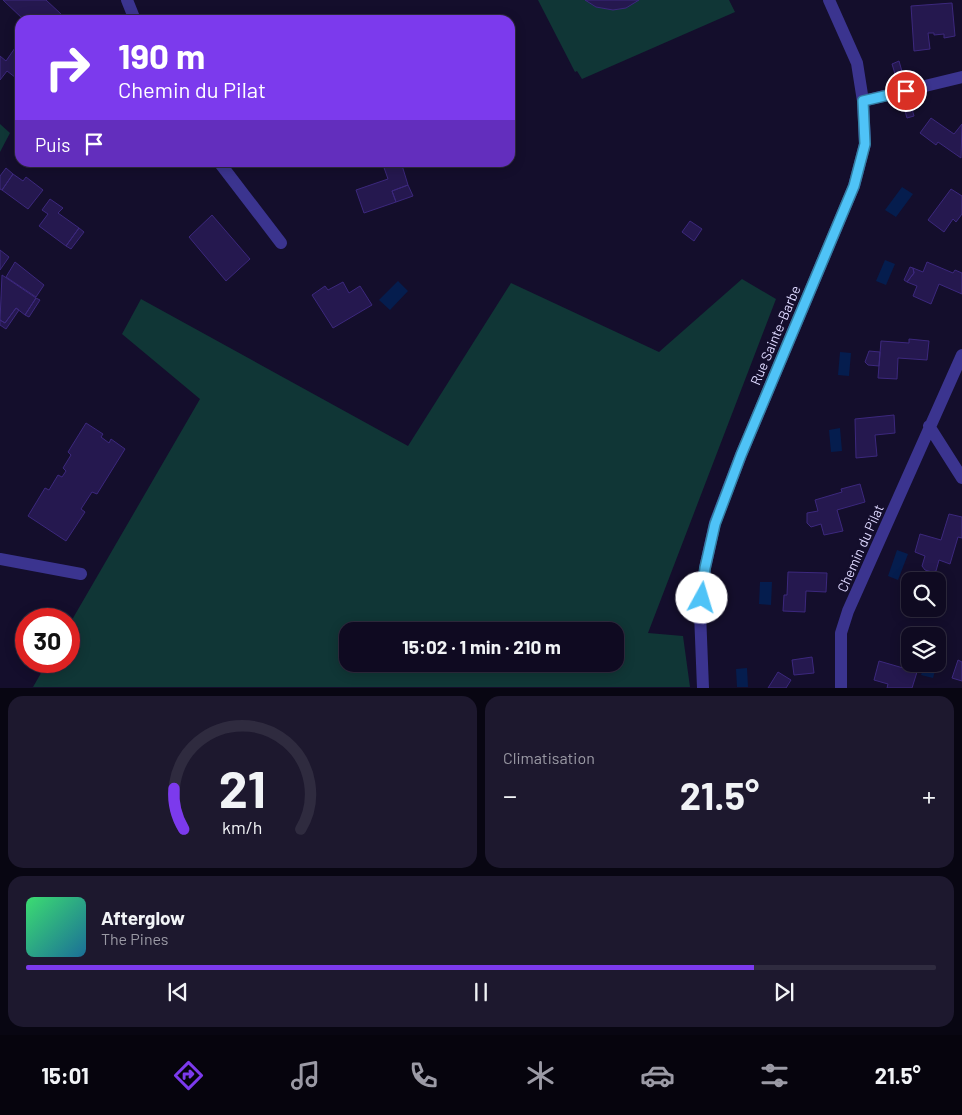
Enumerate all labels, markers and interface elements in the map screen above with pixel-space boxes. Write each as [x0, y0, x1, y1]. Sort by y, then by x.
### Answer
text: 190 m [118, 34, 205, 76]
icon: right [35, 35, 100, 100]
pin [885, 70, 927, 112]
text: Chemin du Pilat [118, 76, 266, 102]
icon: arrive [892, 77, 920, 105]
icon: arrive [80, 130, 108, 158]
text: Puis [35, 133, 70, 156]
street label: Rue Sainte-Barbe [746, 283, 804, 387]
street label: Chemin du Pilat [833, 502, 887, 594]
position arrow [675, 571, 727, 623]
map controls [901, 572, 946, 672]
button: search [901, 572, 946, 617]
speed limit sign: 30 [15, 608, 80, 673]
button: layers [901, 627, 946, 672]
text: 15:02 · 1 min · 210 m [402, 635, 561, 658]
text: Climatisation [503, 748, 595, 767]
text: 21 [219, 756, 266, 818]
text: 21.5° [680, 772, 759, 818]
text: − [503, 778, 517, 812]
text: + [922, 778, 936, 812]
text: km/h [222, 816, 263, 838]
text: Afterglow [101, 906, 185, 929]
text: The Pines [101, 929, 169, 948]
icon: previous [164, 978, 192, 1006]
icon: pause [467, 978, 495, 1006]
icon: next [770, 978, 798, 1006]
icon: directions [171, 1058, 206, 1093]
icon: music [288, 1058, 323, 1093]
icon: phone [406, 1058, 441, 1093]
icon: climate [523, 1058, 558, 1093]
icon: car [640, 1058, 675, 1093]
icon: filters [757, 1058, 792, 1093]
text: 15:01 [41, 1062, 89, 1088]
text: 21.5° [875, 1062, 921, 1088]

